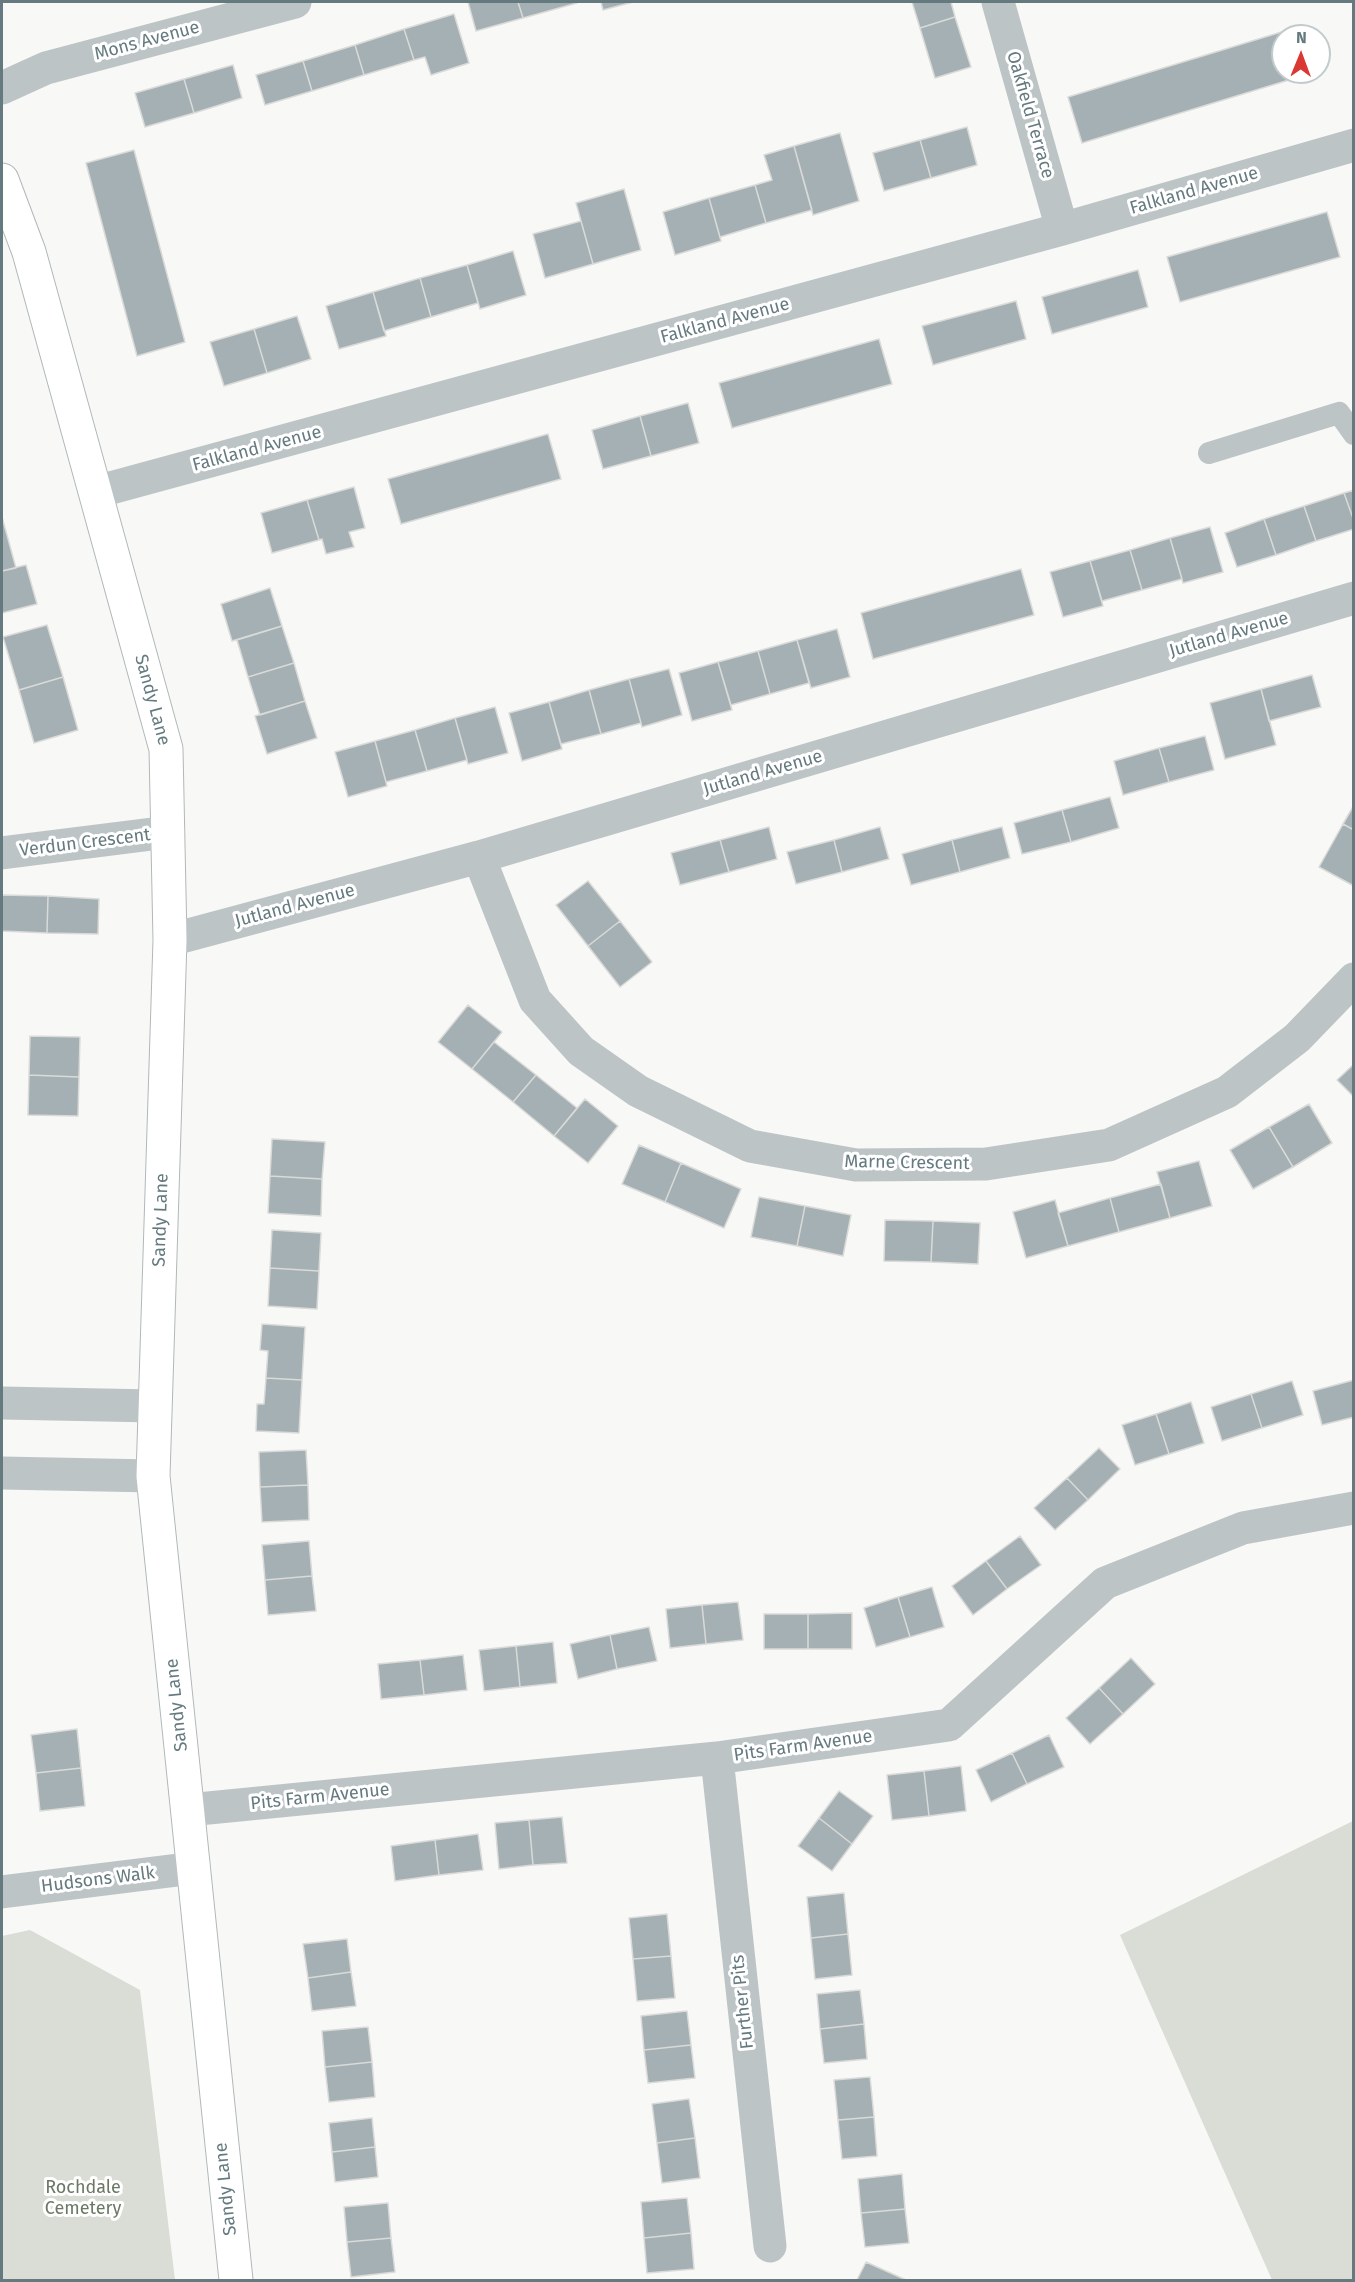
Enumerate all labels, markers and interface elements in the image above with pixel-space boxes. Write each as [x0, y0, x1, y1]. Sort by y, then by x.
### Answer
street label: Mons Avenue [92, 17, 202, 65]
north arrow [1271, 24, 1331, 84]
text: N [1296, 28, 1307, 47]
street label: Oakfield Terrace [1002, 49, 1058, 181]
street label: Falkland Avenue [1127, 162, 1261, 220]
street label: Falkland Avenue [658, 293, 792, 349]
street label: Falkland Avenue [190, 421, 324, 477]
street label: Jutland Avenue [1167, 608, 1291, 662]
street label: Sandy Lane [129, 652, 175, 748]
street label: Jutland Avenue [701, 746, 825, 800]
street label: Verdun Crescent [18, 824, 152, 862]
street label: Jutland Avenue [233, 880, 357, 932]
street label: Marne Crescent [844, 1151, 970, 1175]
street label: Sandy Lane [149, 1173, 173, 1267]
street label: Sandy Lane [161, 1657, 193, 1753]
street label: Pits Farm Avenue [732, 1726, 874, 1766]
street label: Pits Farm Avenue [249, 1779, 391, 1815]
street label: Hudsons Walk [40, 1862, 156, 1898]
street label: Further Pits [727, 1954, 759, 2050]
street label: Sandy Lane [210, 2141, 242, 2237]
park label: Rochdale Cemetery [45, 2177, 121, 2220]

